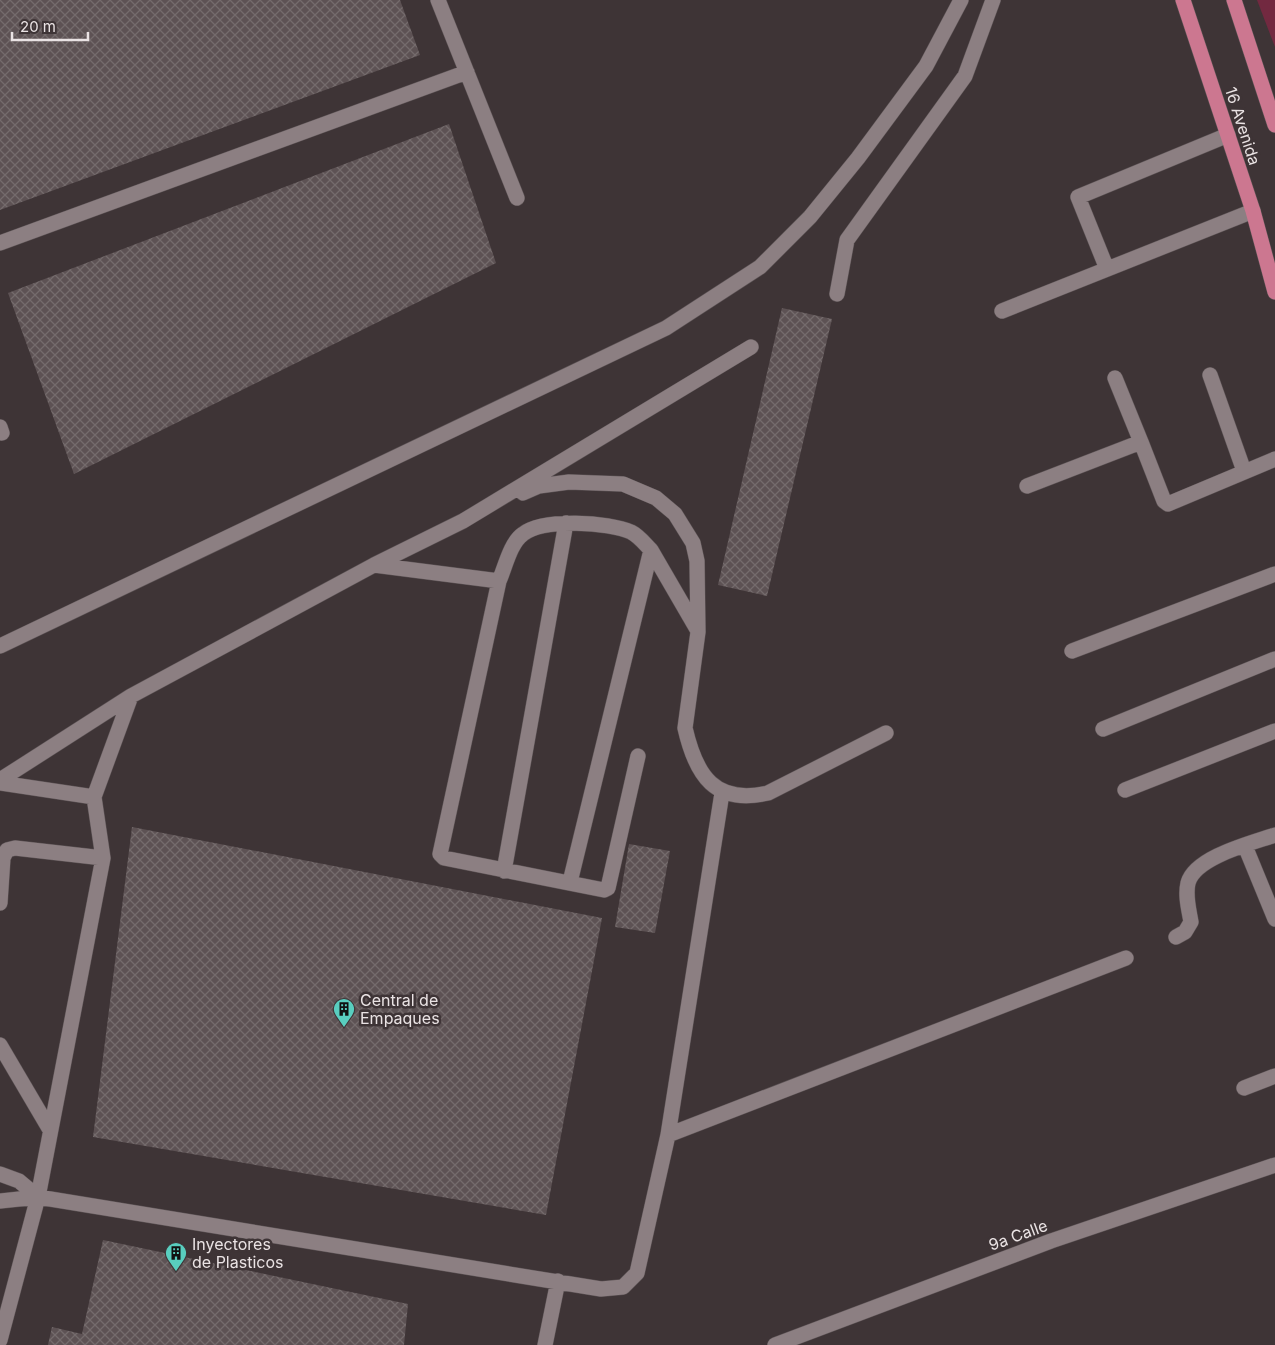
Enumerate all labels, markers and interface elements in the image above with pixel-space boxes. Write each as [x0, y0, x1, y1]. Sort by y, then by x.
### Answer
scale bar [12, 10, 89, 42]
text: 20 m [20, 17, 56, 36]
street label: 16 Avenida [1221, 84, 1265, 168]
place label: Central de Empaques [360, 990, 440, 1028]
building icon: Central de Empaques [332, 997, 356, 1028]
street label: 9a Calle [986, 1215, 1050, 1255]
place label: Inyectores de Plasticos [192, 1234, 283, 1272]
building icon: Inyectores de Plasticos [164, 1241, 188, 1272]

